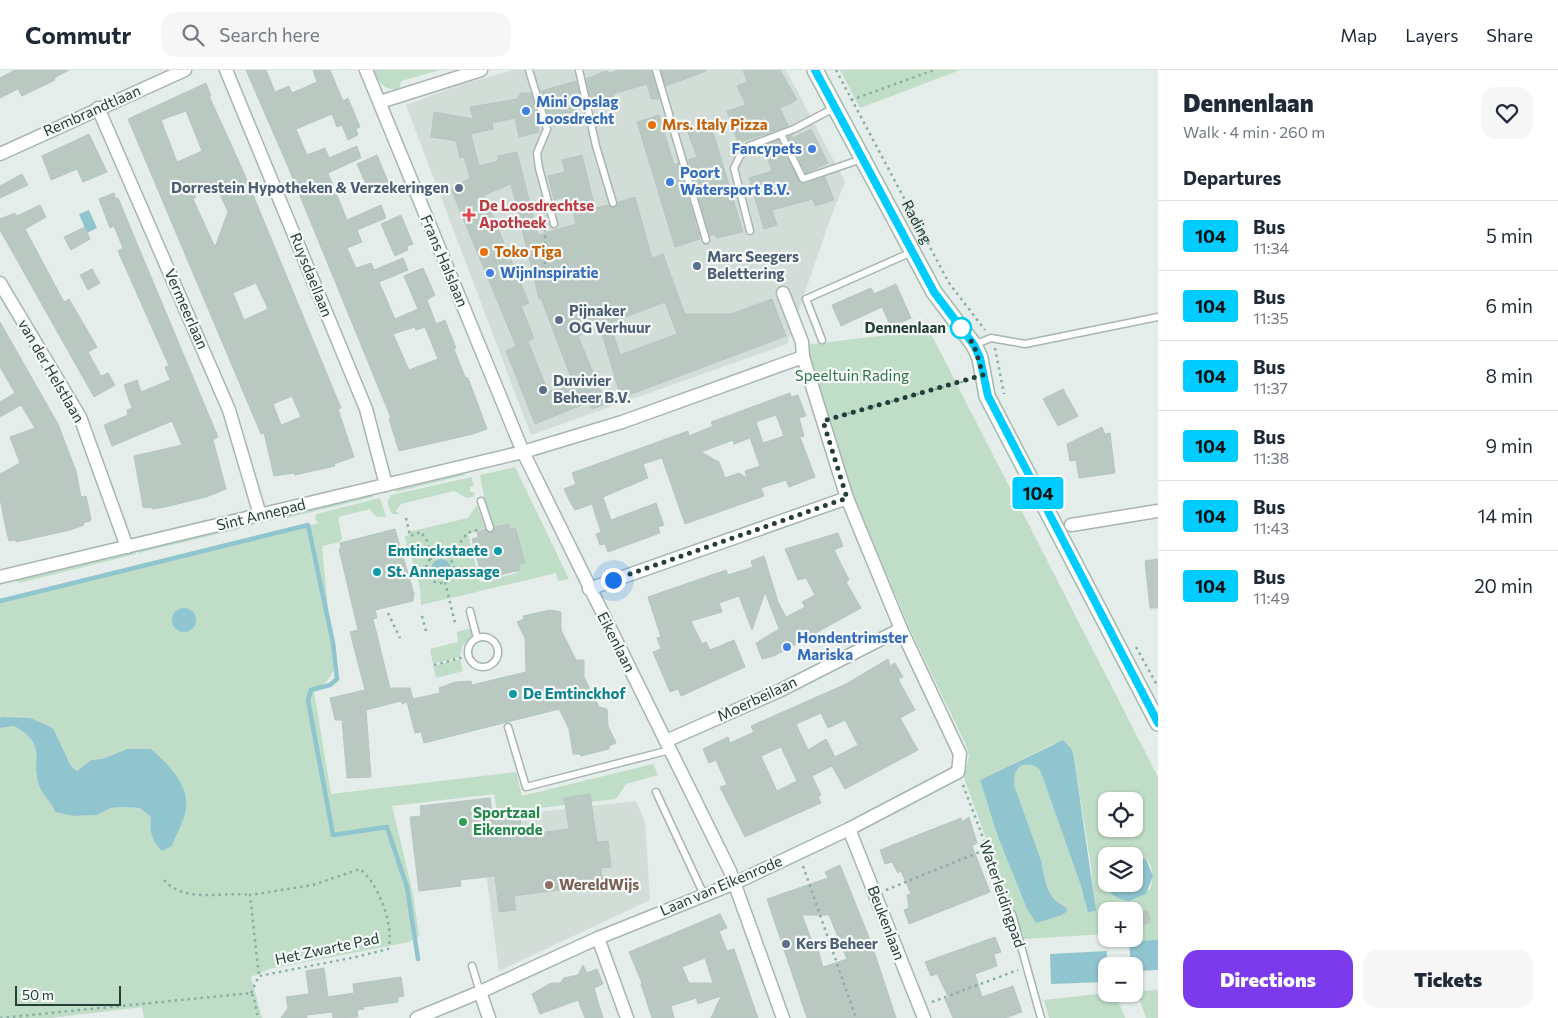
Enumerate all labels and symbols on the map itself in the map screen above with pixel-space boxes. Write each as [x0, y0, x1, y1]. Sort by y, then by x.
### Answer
street label: Rembrandtlaan [40, 81, 143, 140]
place label: Mini Opslag Loosdrecht [536, 92, 619, 127]
marker: Mini Opslag Loosdrecht [520, 105, 532, 117]
place label: Mrs. Italy Pizza [662, 115, 768, 133]
marker: Mrs. Italy Pizza [646, 119, 658, 131]
place label: Fancypets [732, 139, 802, 157]
marker: Fancypets [806, 143, 818, 155]
place label: Poort Watersport B.V. [680, 163, 790, 198]
marker: Poort Watersport B.V. [664, 176, 676, 188]
place label: Dorrestein Hypotheken & Verzekeringen [171, 178, 449, 196]
marker: Dorrestein Hypotheken & Verzekeringen [453, 182, 465, 194]
place label: De Loosdrechtse Apotheek [479, 196, 594, 231]
street label: Rading [898, 196, 936, 247]
marker: De Loosdrechtse Apotheek [463, 209, 475, 221]
street label: Frans Halslaan [417, 212, 472, 309]
street label: Ruysdaellaan [287, 230, 337, 319]
place label: Toko Tiga [494, 242, 562, 260]
marker: Toko Tiga [478, 246, 490, 258]
place label: Marc Seegers Belettering [707, 247, 799, 282]
marker: Marc Seegers Belettering [691, 260, 703, 272]
place label: WijnInspiratie [500, 263, 599, 281]
street label: Vermeerlaan [161, 266, 213, 352]
marker: WijnInspiratie [484, 267, 496, 279]
place label: Pijnaker OG Verhuur [569, 301, 651, 336]
marker: Pijnaker OG Verhuur [553, 314, 565, 326]
street label: van der Helstlaan [15, 316, 89, 425]
marker: Dennenlaan [950, 317, 972, 339]
place label: Dennenlaan [865, 318, 946, 336]
park label: Speeltuin Rading [795, 366, 909, 384]
place label: Duvivier Beheer B.V. [553, 371, 631, 406]
marker: Duvivier Beheer B.V. [537, 384, 549, 396]
line badge: 104 [1009, 477, 1067, 509]
street label: Sint Annepad [214, 494, 307, 534]
place label: Emtinckstaete [388, 541, 488, 559]
marker: Emtinckstaete [492, 545, 504, 557]
place label: St. Annepassage [387, 562, 500, 580]
marker: St. Annepassage [371, 566, 383, 578]
your location [601, 568, 626, 593]
street label: Eikenlaan [594, 608, 640, 675]
place label: Hondentrimster Mariska [797, 628, 908, 663]
marker: Hondentrimster Mariska [781, 641, 793, 653]
street label: Moerbeilaan [714, 672, 799, 724]
place label: De Emtinckhof [523, 684, 626, 702]
marker: De Emtinckhof [507, 688, 519, 700]
place label: Sportzaal Eikenrode [473, 803, 543, 838]
marker: Sportzaal Eikenrode [457, 816, 469, 828]
street label: Waterleidingpad [976, 838, 1030, 950]
street label: Laan van Eikenrode [657, 851, 784, 919]
place label: WereldWijs [559, 875, 639, 893]
marker: WereldWijs [543, 879, 555, 891]
street label: Beukenlaan [864, 883, 909, 962]
street label: Het Zwarte Pad [273, 928, 380, 968]
place label: Kers Beheer [796, 934, 878, 952]
marker: Kers Beheer [780, 938, 792, 950]
scale bar [15, 983, 121, 1006]

